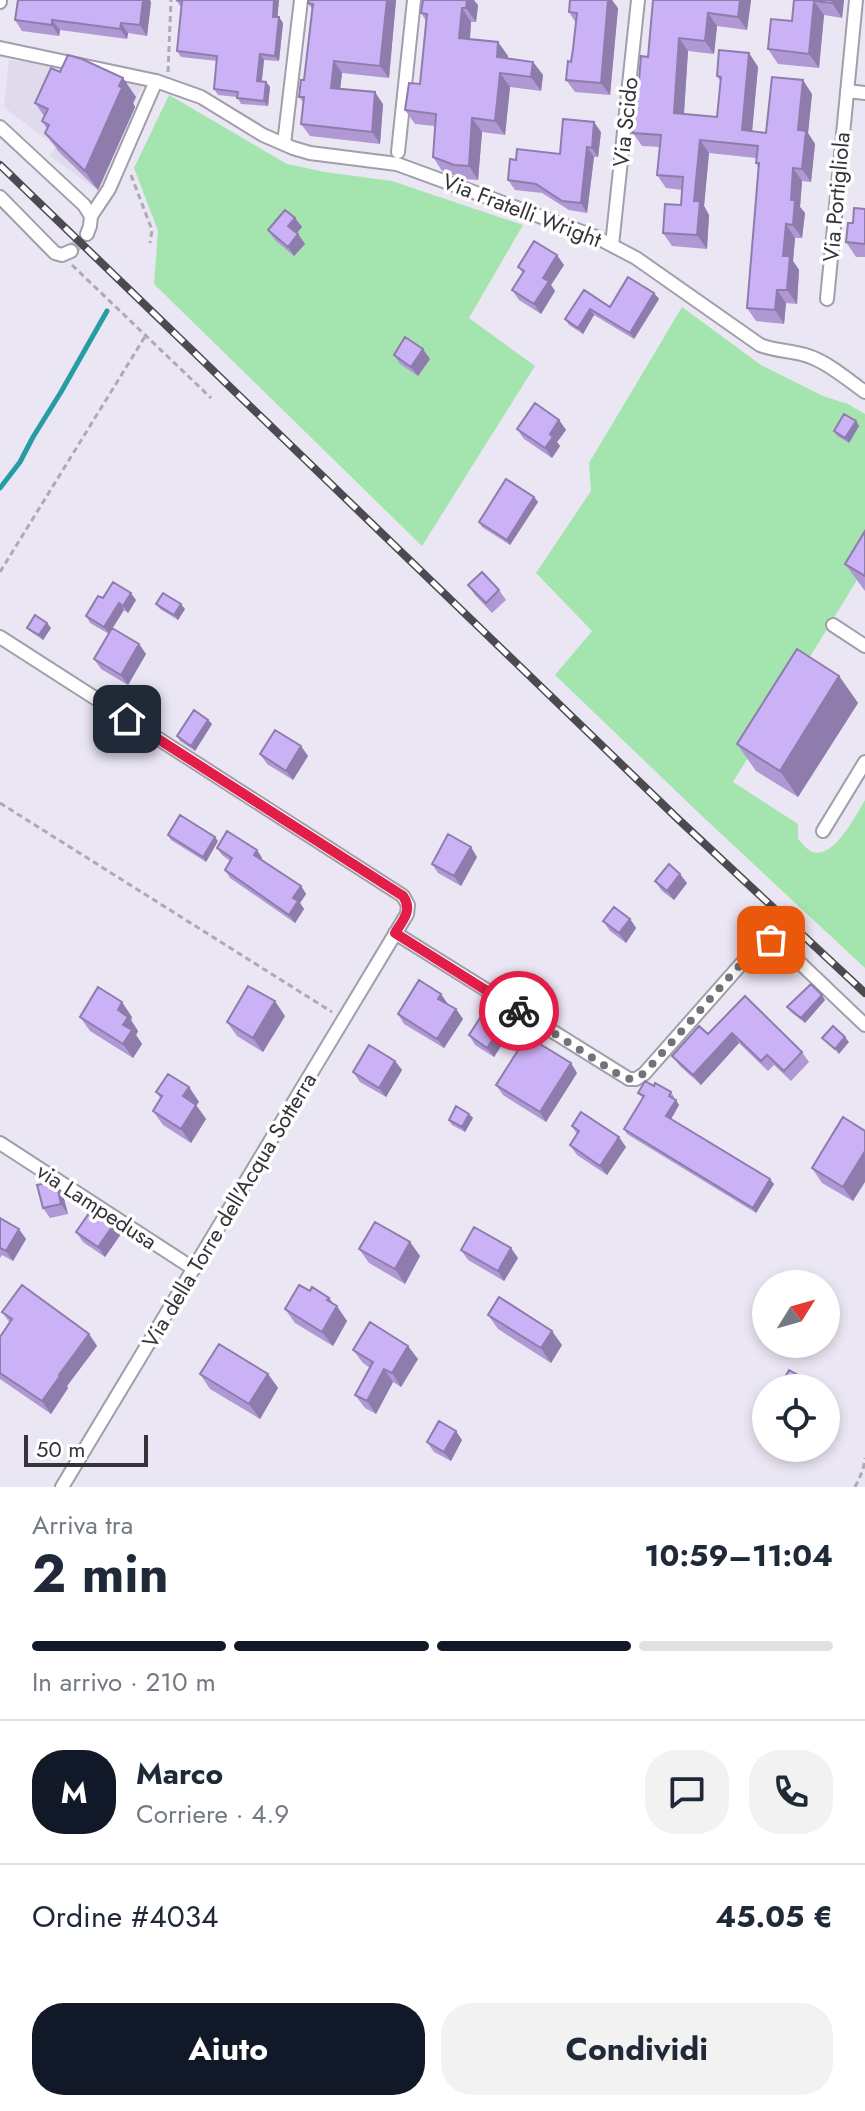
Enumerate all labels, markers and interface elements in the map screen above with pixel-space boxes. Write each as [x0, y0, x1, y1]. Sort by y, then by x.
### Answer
street label: Via Scido [604, 75, 646, 169]
street label: Via Portigliola [814, 131, 858, 263]
street label: Via Fratelli Wright [438, 165, 607, 255]
pin [93, 685, 161, 753]
icon: home [105, 697, 149, 741]
pin [737, 906, 805, 974]
icon: bag [749, 918, 793, 962]
courier [479, 971, 559, 1051]
icon: bike [497, 989, 541, 1033]
street label: Via della Torre dell'Acqua Sotterra [134, 1066, 324, 1354]
street label: via Lampedusa [31, 1155, 163, 1257]
north arrow [752, 1270, 840, 1358]
map controls [752, 1270, 840, 1462]
button: locate [752, 1374, 840, 1462]
scale bar [24, 1431, 148, 1467]
text: 50 m [36, 1433, 85, 1465]
text: Arriva tra [32, 1506, 133, 1544]
text: 10:59–11:04 [644, 1534, 833, 1577]
text: 2 min [32, 1536, 169, 1612]
text: In arrivo · 210 m [32, 1663, 216, 1701]
button: chat [645, 1750, 729, 1834]
button: phone [749, 1750, 833, 1834]
text: Marco [136, 1752, 223, 1795]
text: M [61, 1771, 87, 1814]
text: Corriere · 4.9 [136, 1795, 289, 1833]
text: Ordine #4034 [32, 1895, 219, 1938]
text: 45.05 € [715, 1895, 833, 1938]
button: Aiuto [32, 2003, 425, 2095]
button: Condividi [441, 2003, 833, 2095]

